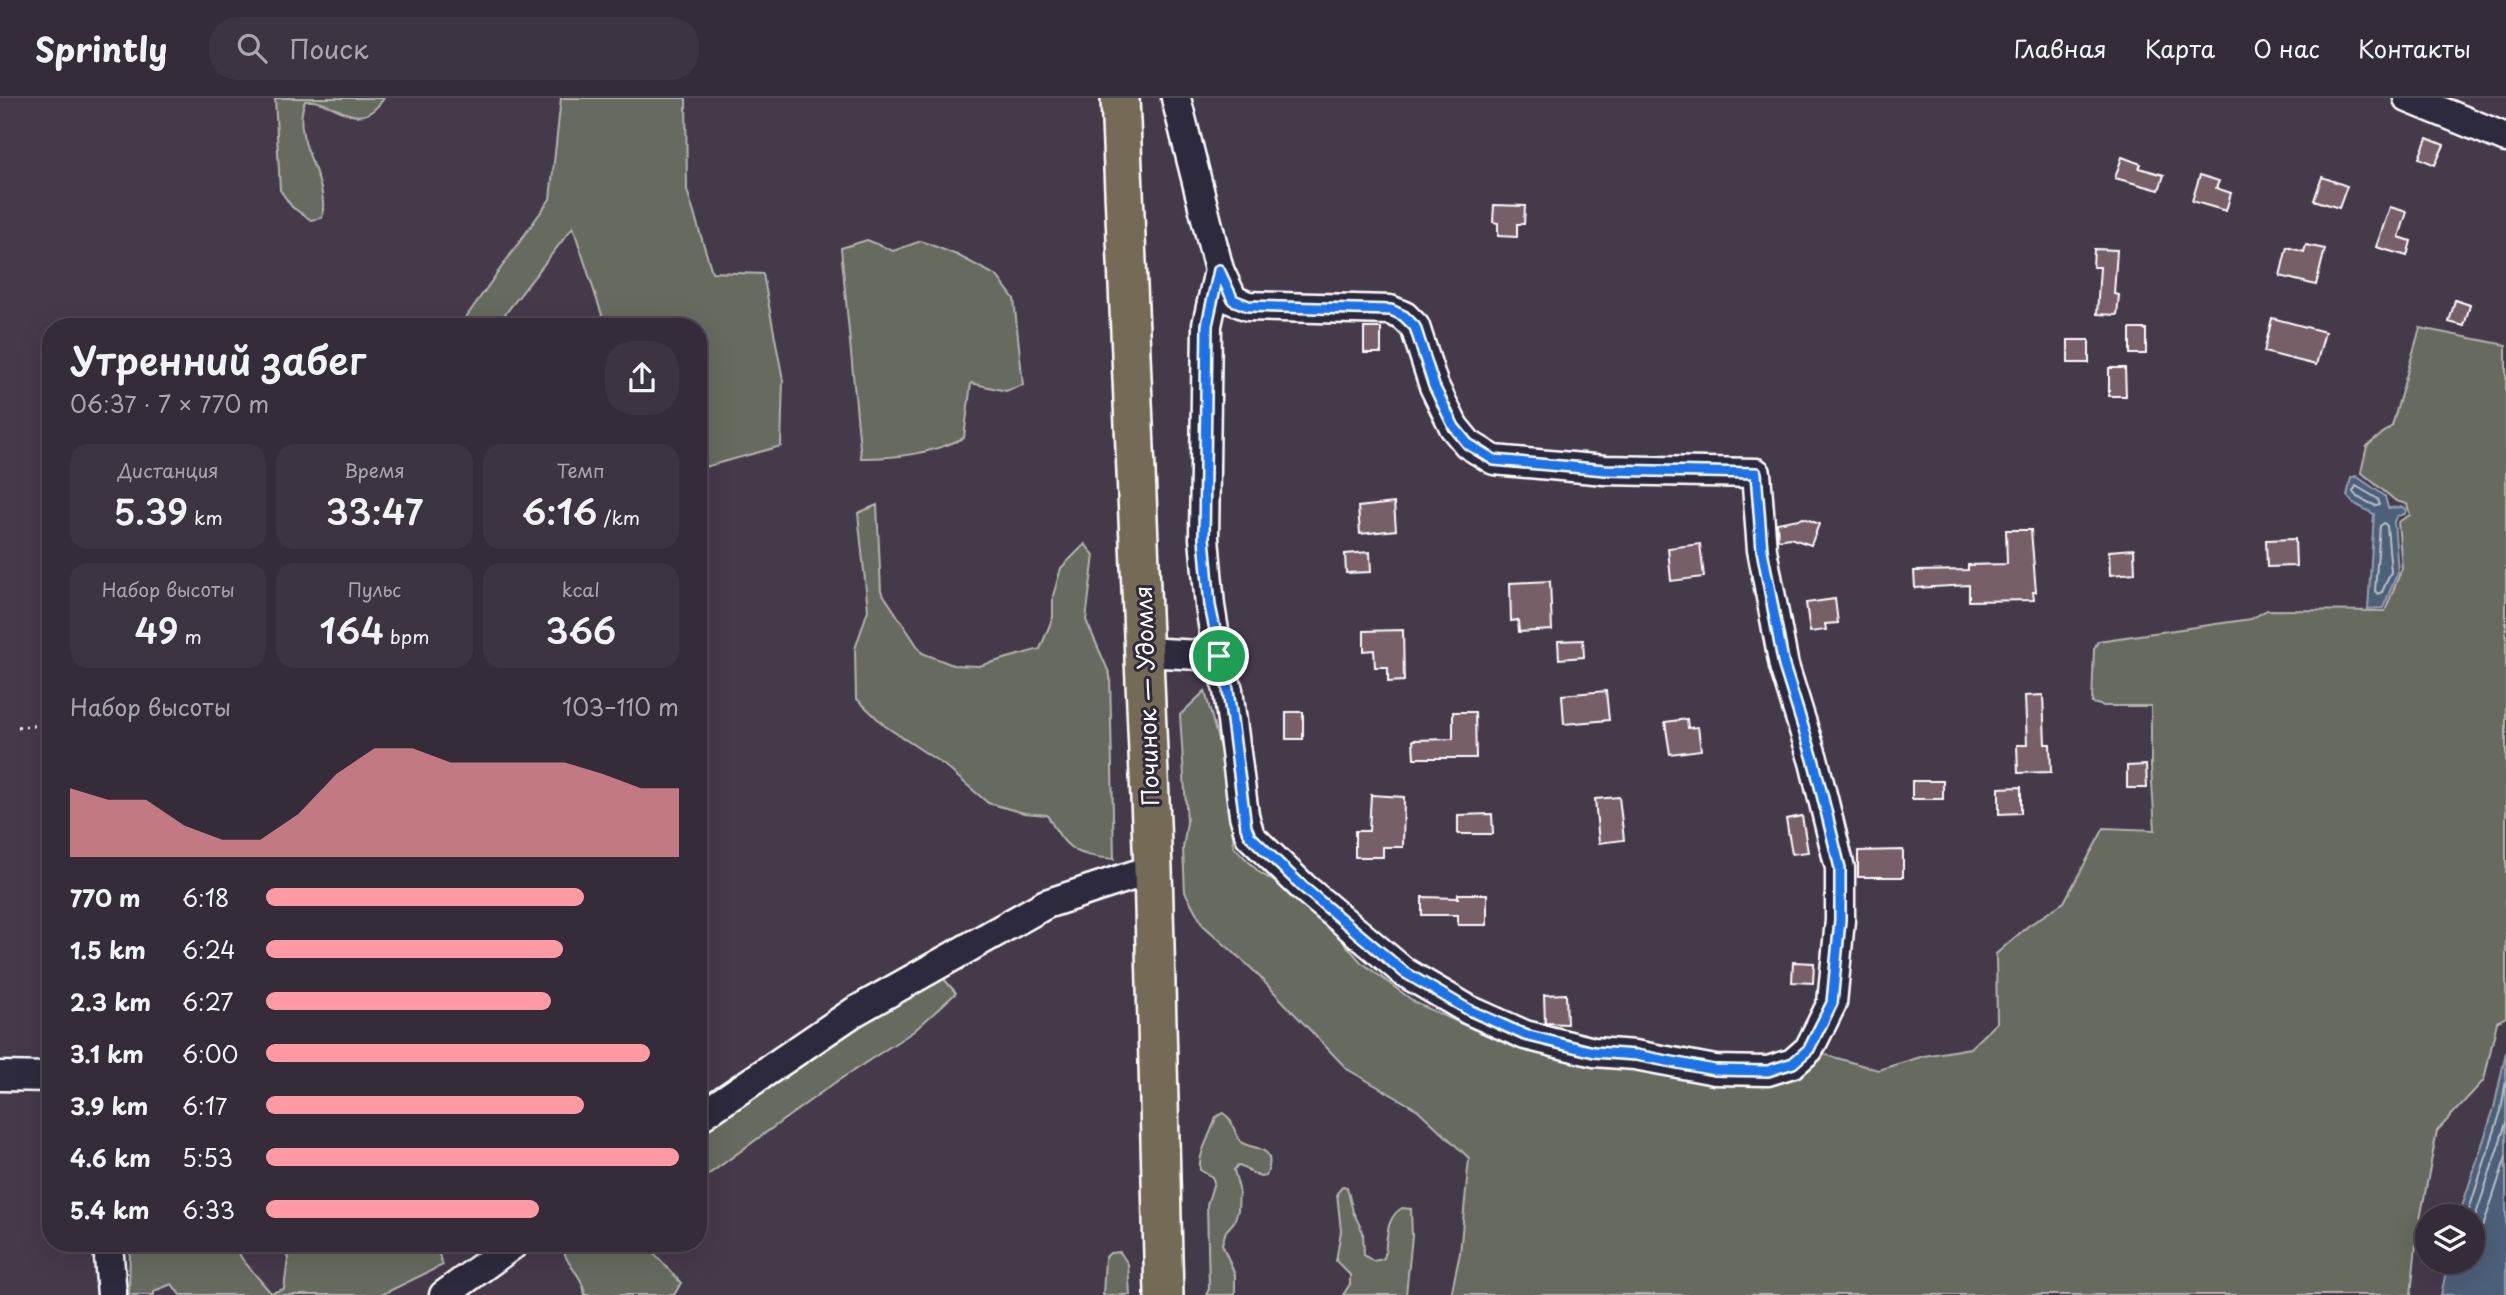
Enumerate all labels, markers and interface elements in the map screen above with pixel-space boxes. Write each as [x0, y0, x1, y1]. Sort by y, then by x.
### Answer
search box [209, 17, 699, 80]
text: Sprintly [35, 23, 167, 73]
icon: search [233, 29, 271, 67]
text: Поиск [289, 29, 368, 68]
text: Главная [2014, 30, 2107, 66]
text: Карта [2145, 30, 2215, 66]
text: О нас [2253, 30, 2320, 66]
text: Контакты [2358, 30, 2471, 66]
text: Утренний забег [70, 331, 366, 388]
button: share [605, 341, 679, 415]
text: 06:37 · 7 × 770 m [70, 386, 269, 421]
text: Дистанция [118, 456, 219, 484]
text: Время [344, 456, 405, 484]
text: Темп [557, 456, 605, 484]
text: 5.39 [114, 484, 188, 537]
text: 33:47 [326, 484, 423, 537]
text: 6:16 [522, 484, 597, 537]
text: km [188, 503, 223, 531]
text: /km [597, 503, 640, 531]
text: Набор высоты [102, 575, 235, 603]
text: Пульс [348, 575, 401, 603]
text: kcal [562, 575, 600, 603]
street label: Починок — Удомля [1125, 585, 1167, 807]
text: 49 [134, 603, 178, 656]
text: 164 [319, 603, 384, 656]
text: 366 [545, 603, 616, 656]
text: m [178, 622, 202, 650]
text: bpm [384, 622, 430, 650]
pin [1189, 626, 1249, 686]
icon: arrive [1200, 637, 1238, 675]
text: Набор высоты [70, 689, 231, 724]
text: 103–110 m [562, 689, 679, 724]
text: 770 m [70, 880, 140, 915]
text: 6:18 [182, 880, 229, 915]
text: 1.5 km [70, 932, 146, 967]
text: 6:24 [182, 932, 236, 967]
text: 2.3 km [70, 984, 151, 1019]
text: 6:27 [182, 984, 233, 1019]
text: 3.1 km [70, 1036, 144, 1071]
text: 6:00 [182, 1036, 238, 1071]
text: 3.9 km [70, 1088, 148, 1123]
text: 6:17 [182, 1088, 227, 1123]
text: 4.6 km [70, 1140, 151, 1175]
text: 5:53 [182, 1140, 233, 1175]
text: 5.4 km [70, 1192, 150, 1227]
text: 6:33 [182, 1192, 235, 1227]
map controls [2415, 1204, 2485, 1274]
button: layers [2415, 1204, 2485, 1274]

